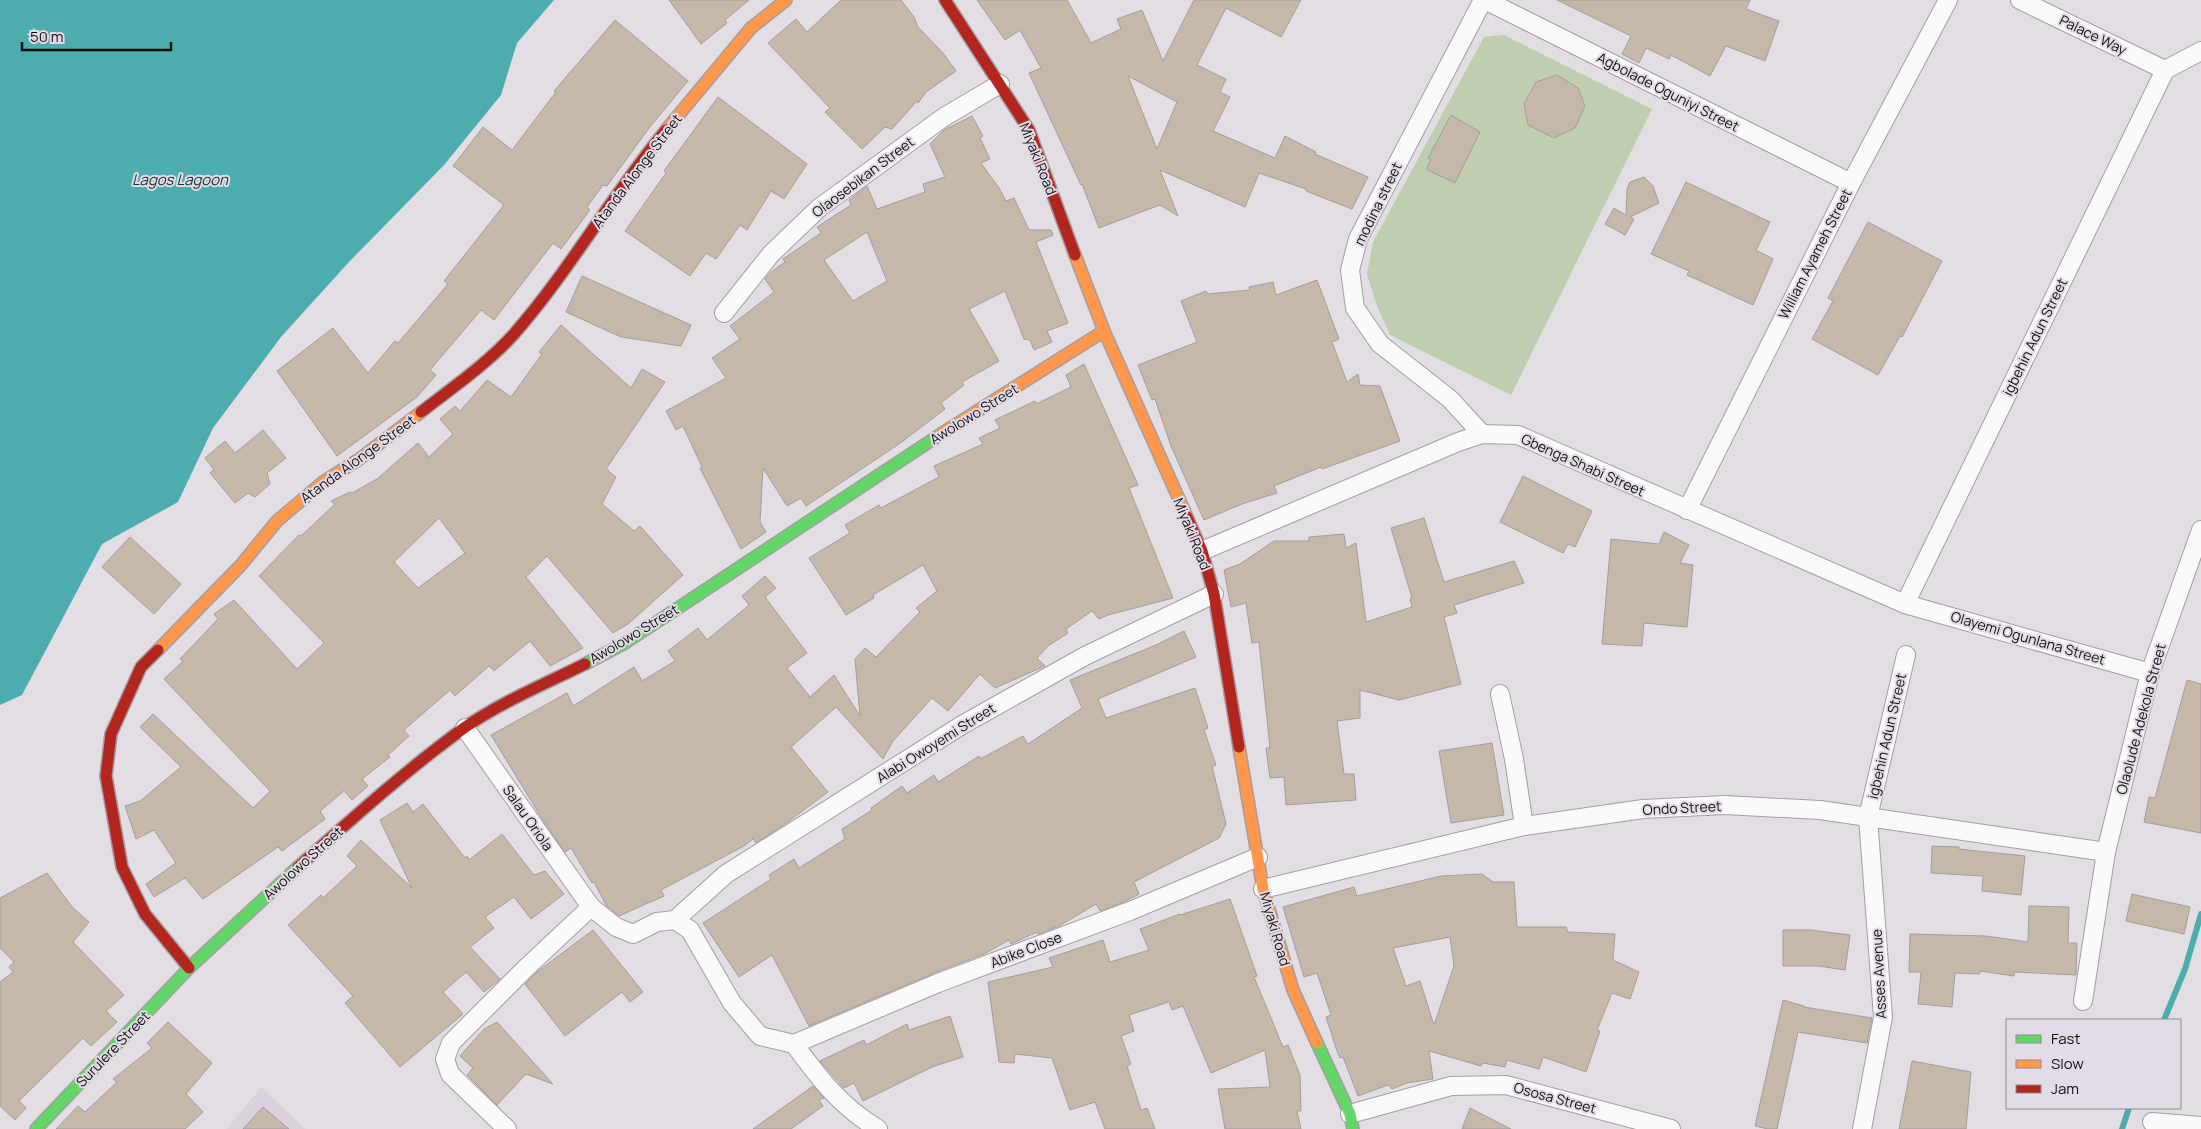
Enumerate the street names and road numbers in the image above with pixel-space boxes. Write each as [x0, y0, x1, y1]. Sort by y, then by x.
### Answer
street label: Palace Way [2056, 10, 2131, 59]
street label: Agbolade Oguniyi Street [1594, 47, 1743, 136]
street label: Atanda Alonge Street [587, 109, 686, 232]
street label: Miyaki Road [1015, 120, 1062, 198]
street label: Olaosebikan Street [808, 132, 918, 221]
street label: modina street [1349, 159, 1406, 249]
street label: William Ayameh Street [1773, 185, 1856, 322]
street label: igbehin Adun Street [1998, 275, 2071, 399]
street label: Awolowo Street [926, 379, 1022, 448]
street label: Atanda Alonge Street [296, 410, 420, 507]
street label: Gbenga Shabi Street [1518, 429, 1648, 501]
street label: Miyaki Road [1169, 495, 1216, 573]
street label: Awolowo Street [586, 599, 682, 668]
street label: Olayemi Ogunlana Street [1949, 606, 2108, 669]
street label: Olaolude Adekola Street [2111, 641, 2170, 797]
street label: igbehin Adun Street [1863, 671, 1910, 801]
street label: Alabi Owoyemi Street [873, 698, 999, 787]
street label: Salau Oriola [499, 781, 558, 854]
street label: Ondo Street [1642, 796, 1722, 819]
street label: Awolowo Street [259, 822, 347, 903]
street label: Miyaki Road [1256, 890, 1295, 968]
street label: Abike Close [987, 927, 1064, 972]
street label: Asses Avenue [1867, 929, 1890, 1019]
street label: Surulere Street [71, 1006, 154, 1091]
street label: Ososa Street [1512, 1077, 1599, 1118]

